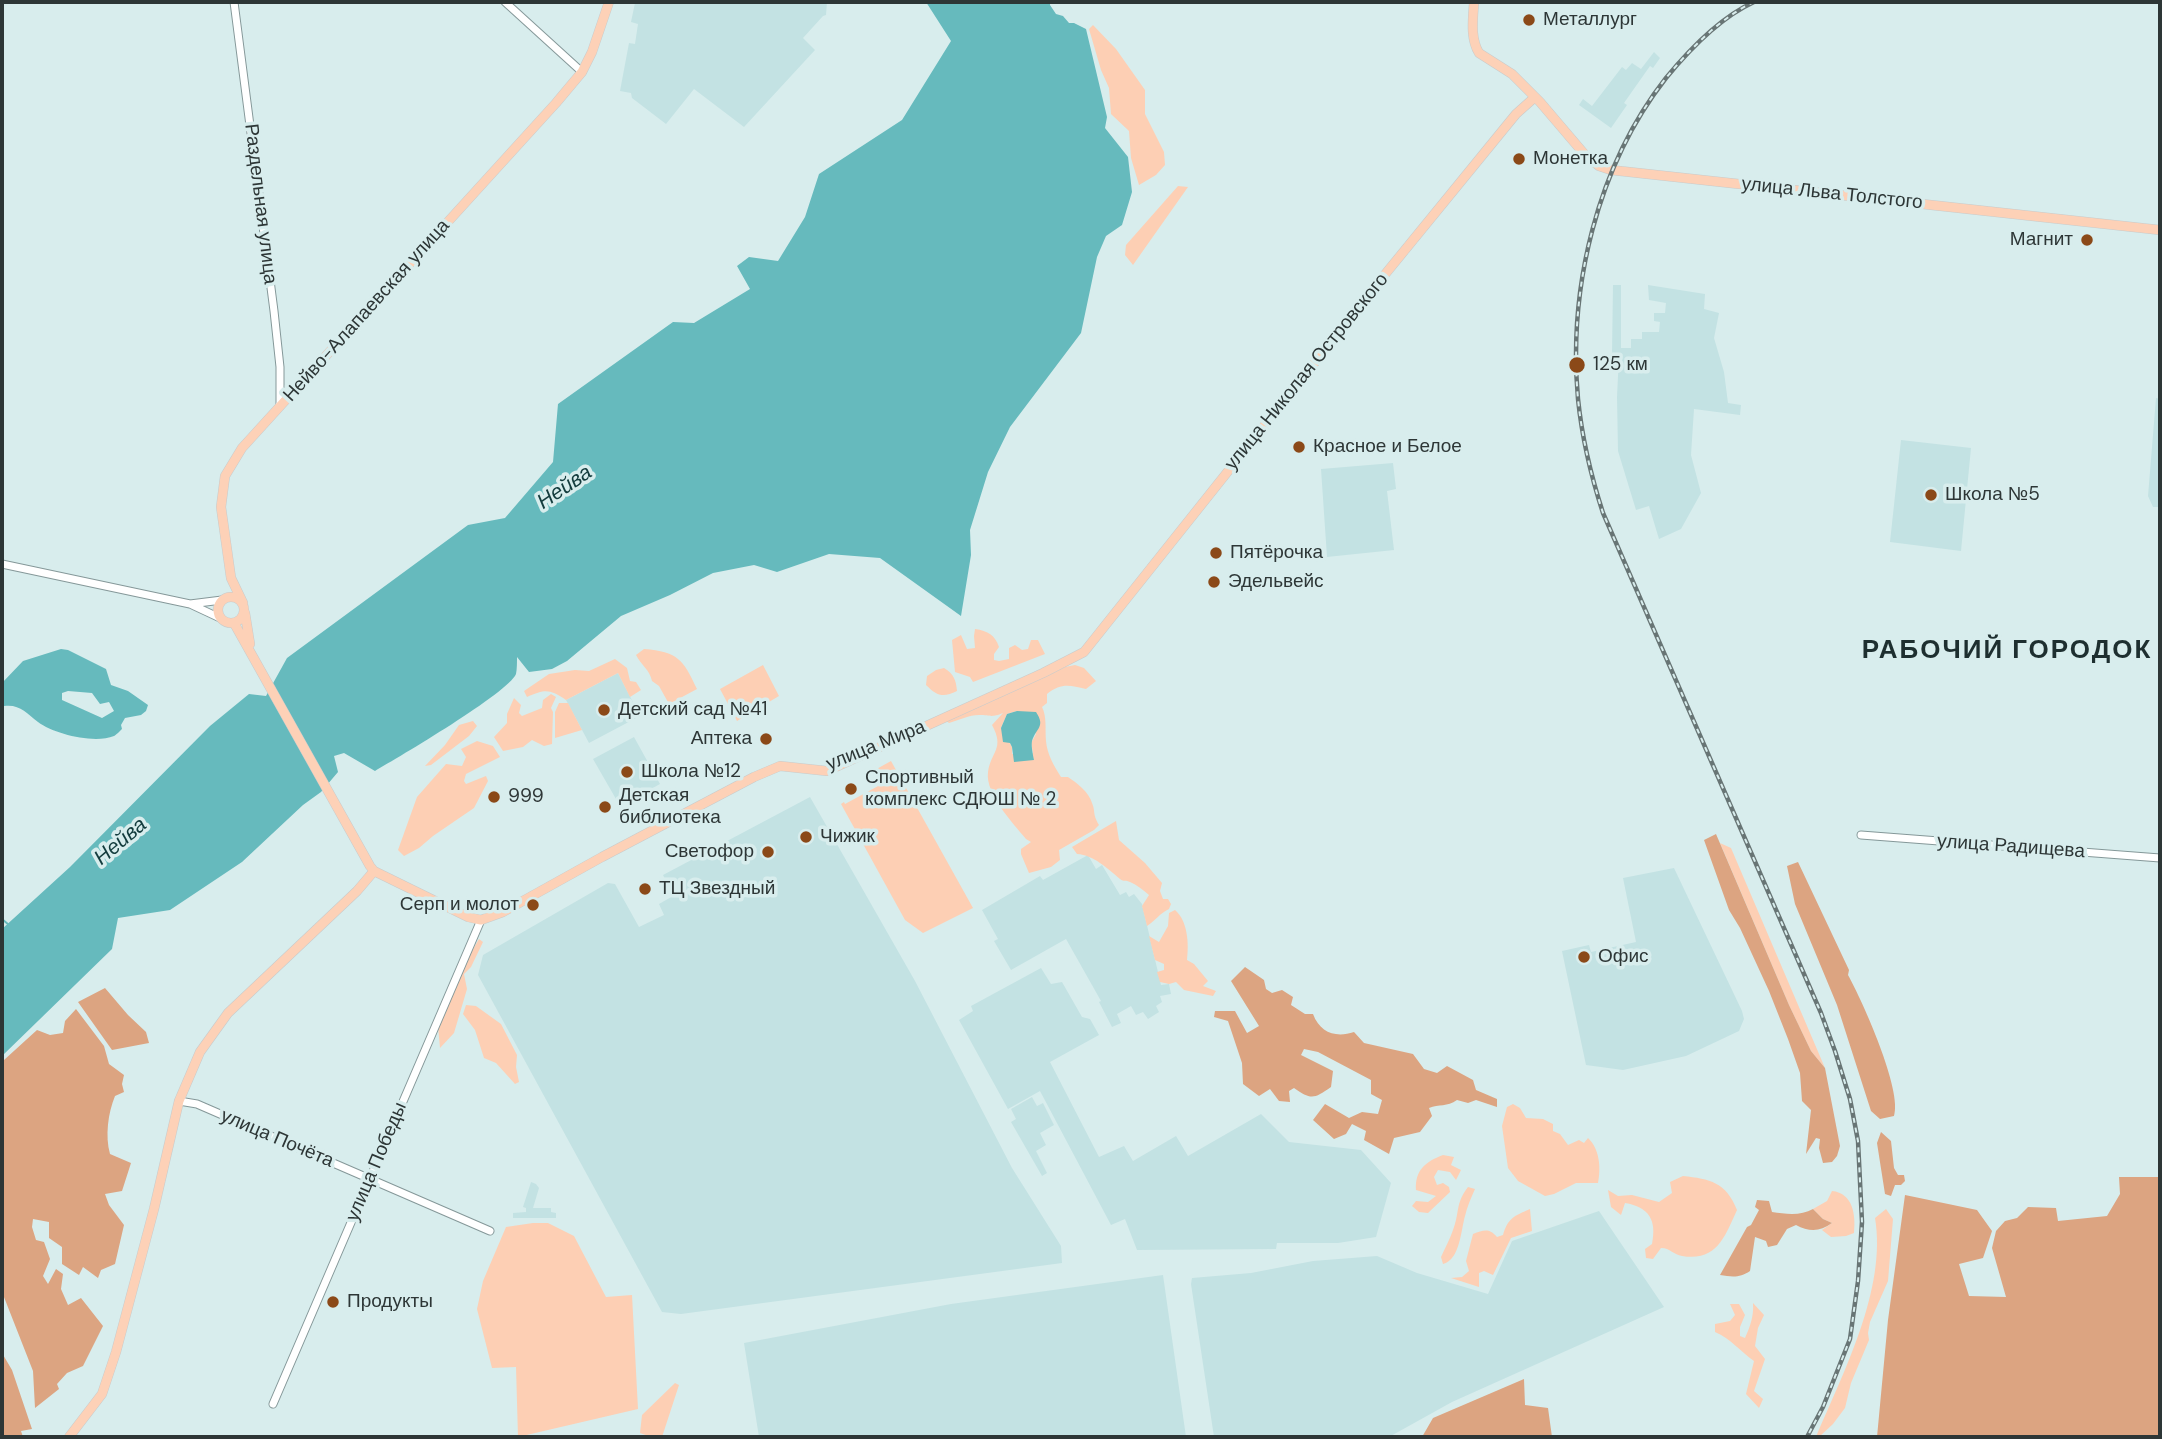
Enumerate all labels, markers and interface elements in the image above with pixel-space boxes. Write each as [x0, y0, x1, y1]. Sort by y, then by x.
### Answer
place label: Металлург [1543, 9, 1637, 31]
marker: Металлург [1521, 12, 1537, 28]
street label: Раздельная улица [239, 123, 281, 285]
place label: Монетка [1533, 148, 1608, 170]
marker: Монетка [1511, 151, 1527, 167]
street label: улица Льва Толстого [1740, 173, 1924, 215]
street label: Нейво-Алапаевская улица [279, 215, 455, 407]
place label: Магнит [2010, 229, 2073, 251]
marker: Магнит [2079, 232, 2095, 248]
street label: улица Николая Островского [1220, 269, 1394, 475]
place label: 125 км [1593, 354, 1648, 376]
marker: 125 км [1567, 355, 1587, 375]
place label: Красное и Белое [1313, 436, 1462, 458]
marker: Красное и Белое [1291, 439, 1307, 455]
water label: Нейва [533, 461, 597, 515]
place label: Школа №5 [1945, 484, 2040, 506]
marker: Школа №5 [1923, 487, 1939, 503]
place label: Пятёрочка [1230, 542, 1323, 564]
marker: Пятёрочка [1208, 545, 1224, 561]
place label: Эдельвейс [1228, 571, 1324, 593]
marker: Эдельвейс [1206, 574, 1222, 590]
district label: РАБОЧИЙ ГОРОДОК [1864, 635, 2150, 667]
place label: Детский сад №41 [618, 699, 767, 721]
marker: Детский сад №41 [596, 702, 612, 718]
street label: улица Мира [823, 716, 929, 776]
place label: Аптека [691, 728, 752, 750]
marker: Аптека [758, 731, 774, 747]
place label: Школа №12 [641, 761, 741, 783]
marker: Школа №12 [619, 764, 635, 780]
place label: Спортивный комплекс СДЮШ № 2 [865, 767, 1056, 811]
marker: Спортивный комплекс СДЮШ № 2 [843, 781, 859, 797]
place label: Детская библиотека [619, 785, 721, 829]
place label: 999 [508, 786, 544, 808]
marker: 999 [486, 789, 502, 805]
marker: Детская библиотека [597, 799, 613, 815]
water label: Нейва [90, 813, 152, 871]
place label: Чижик [820, 826, 875, 848]
marker: Чижик [798, 829, 814, 845]
street label: улица Радищева [1936, 830, 2086, 864]
place label: Светофор [665, 841, 754, 863]
marker: Светофор [760, 844, 776, 860]
place label: ТЦ Звездный [659, 878, 775, 900]
marker: ТЦ Звездный [637, 881, 653, 897]
place label: Серп и молот [400, 894, 519, 916]
marker: Серп и молот [525, 897, 541, 913]
place label: Офис [1598, 946, 1649, 968]
marker: Офис [1576, 949, 1592, 965]
street label: улица Победы [342, 1099, 412, 1225]
street label: улица Почёта [217, 1105, 337, 1173]
place label: Продукты [347, 1291, 433, 1313]
marker: Продукты [325, 1294, 341, 1310]

